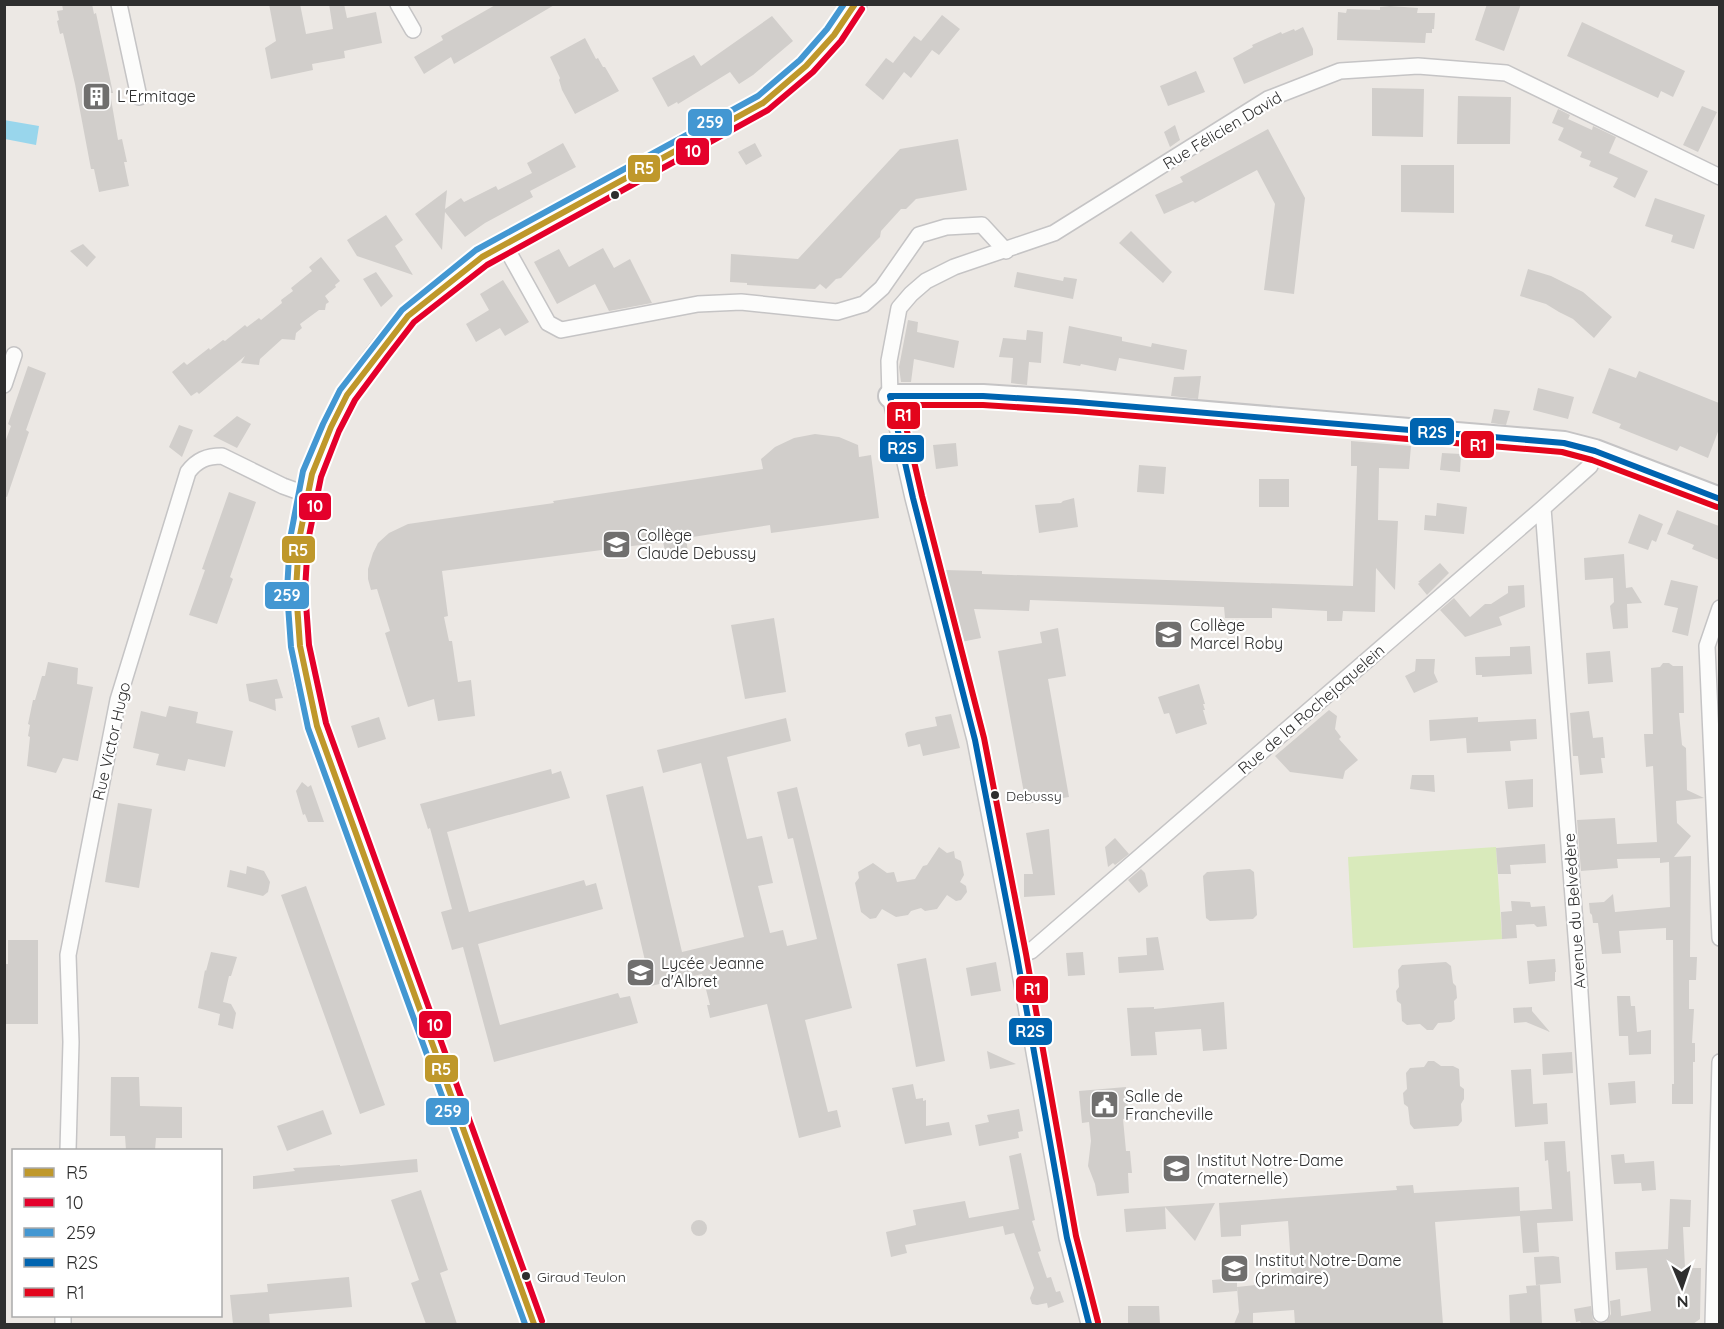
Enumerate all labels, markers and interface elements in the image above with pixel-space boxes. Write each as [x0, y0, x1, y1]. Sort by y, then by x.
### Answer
building icon: L'Ermitage [80, 80, 112, 112]
place label: L'Ermitage [117, 86, 196, 106]
street label: Rue Félicien David [1159, 87, 1285, 173]
line badge: 259 [687, 108, 733, 137]
text: 259 [696, 112, 724, 132]
line badge: 10 [675, 137, 710, 166]
text: 10 [685, 141, 701, 161]
line badge: R5 [627, 154, 661, 183]
text: R5 [634, 158, 654, 178]
unlabelled marker [609, 189, 621, 201]
line badge: R1 [886, 401, 921, 430]
text: R1 [894, 405, 912, 425]
line badge: R2S [1409, 417, 1455, 446]
text: R2S [1417, 422, 1447, 442]
line badge: R1 [1460, 430, 1495, 459]
line badge: R2S [879, 434, 925, 463]
text: R1 [1469, 435, 1487, 455]
text: R2S [887, 438, 917, 458]
line badge: 10 [298, 492, 332, 521]
text: 10 [307, 496, 323, 516]
place label: Collège Claude Debussy [637, 525, 756, 563]
school or university icon: Collège Claude Debussy [600, 528, 632, 560]
line badge: R5 [281, 535, 316, 564]
text: R5 [288, 540, 308, 560]
line badge: 259 [264, 581, 310, 610]
text: 259 [273, 585, 301, 605]
place label: Collège Marcel Roby [1190, 615, 1283, 653]
school or university icon: Collège Marcel Roby [1153, 618, 1185, 650]
street label: Rue de la Rochejaquelein [1234, 640, 1388, 778]
street label: Rue Victor Hugo [88, 680, 134, 802]
place label: Debussy [1006, 787, 1062, 805]
marker: Debussy [989, 789, 1001, 801]
street label: Avenue du Belvédère [1559, 832, 1589, 990]
place label: Lycée Jeanne d'Albret [661, 953, 764, 991]
school or university icon: Lycée Jeanne d'Albret [624, 956, 656, 988]
line badge: R1 [1015, 975, 1049, 1004]
text: R1 [1023, 979, 1041, 999]
line badge: 10 [418, 1010, 452, 1039]
text: 10 [427, 1015, 443, 1035]
line badge: R2S [1008, 1017, 1053, 1046]
text: R2S [1015, 1021, 1045, 1041]
line badge: R5 [424, 1054, 459, 1083]
text: R5 [431, 1059, 451, 1079]
place label: Salle de Francheville [1125, 1086, 1213, 1124]
public building icon: Salle de Francheville [1088, 1089, 1120, 1121]
line badge: 259 [425, 1097, 470, 1126]
text: 259 [434, 1101, 462, 1121]
legend [12, 1149, 222, 1317]
place label: Institut Notre-Dame (maternelle) [1197, 1150, 1344, 1188]
school or university icon: Institut Notre-Dame (maternelle) [1160, 1153, 1192, 1185]
text: R5 [66, 1161, 88, 1184]
text: 10 [66, 1191, 83, 1214]
text: 259 [66, 1221, 96, 1244]
place label: Institut Notre-Dame (primaire) [1255, 1250, 1402, 1288]
text: R2S [66, 1251, 98, 1274]
school or university icon: Institut Notre-Dame (primaire) [1218, 1253, 1250, 1285]
north arrow [1652, 1257, 1712, 1317]
place label: Giraud Teulon [537, 1268, 626, 1286]
marker: Giraud Teulon [520, 1270, 532, 1282]
text: R1 [66, 1281, 85, 1304]
text: N [1676, 1292, 1689, 1312]

